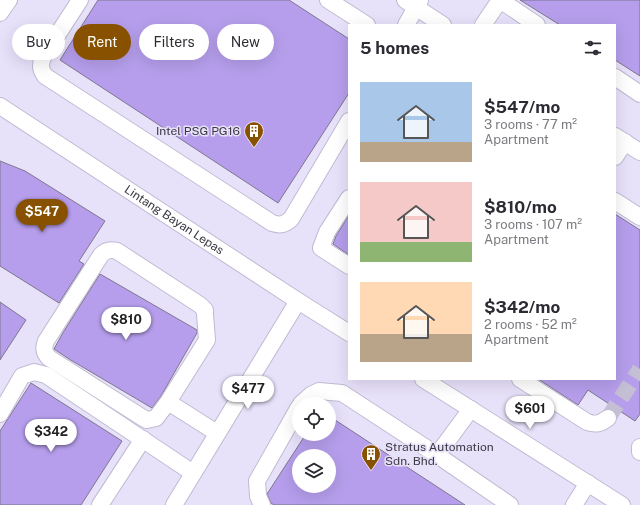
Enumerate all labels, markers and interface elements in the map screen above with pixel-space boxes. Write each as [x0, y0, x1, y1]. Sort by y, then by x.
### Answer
chip: Buy [12, 24, 65, 60]
chip: Rent [73, 24, 131, 60]
chip: Filters [139, 24, 209, 60]
chip: New [217, 24, 274, 60]
icon: filters [582, 37, 604, 59]
text: 5 homes [360, 38, 429, 58]
text: $547/mo [484, 97, 560, 117]
icon: home [392, 98, 440, 146]
text: 3 rooms · 77 m² [484, 117, 577, 132]
building icon: Intel PSG PG16 [243, 120, 265, 148]
place label: Intel PSG PG16 [156, 124, 240, 138]
text: Apartment [484, 132, 549, 147]
street label: Lintang Bayan Lepas [122, 182, 226, 257]
text: $810/mo [484, 197, 557, 217]
icon: home [392, 198, 440, 246]
pin: $547 [18, 199, 66, 233]
text: $547 [25, 204, 59, 219]
text: 3 rooms · 107 m² [484, 217, 582, 232]
text: Apartment [484, 232, 549, 247]
text: $342/mo [484, 297, 560, 317]
icon: home [392, 298, 440, 346]
pin: $810 [102, 307, 150, 341]
text: $810 [110, 312, 142, 327]
text: 2 rooms · 52 m² [484, 317, 577, 332]
text: Apartment [484, 332, 549, 347]
pin: $477 [224, 376, 272, 410]
text: $477 [231, 381, 265, 396]
pin: $601 [506, 396, 554, 430]
map controls [292, 397, 336, 493]
button: locate [292, 397, 336, 441]
text: $601 [514, 401, 546, 416]
pin: $342 [27, 419, 75, 453]
text: $342 [34, 424, 68, 439]
place label: Stratus Automation Sdn. Bhd. [385, 440, 494, 468]
building icon: Stratus Automation Sdn. Bhd. [360, 443, 382, 471]
button: layers [292, 449, 336, 493]

